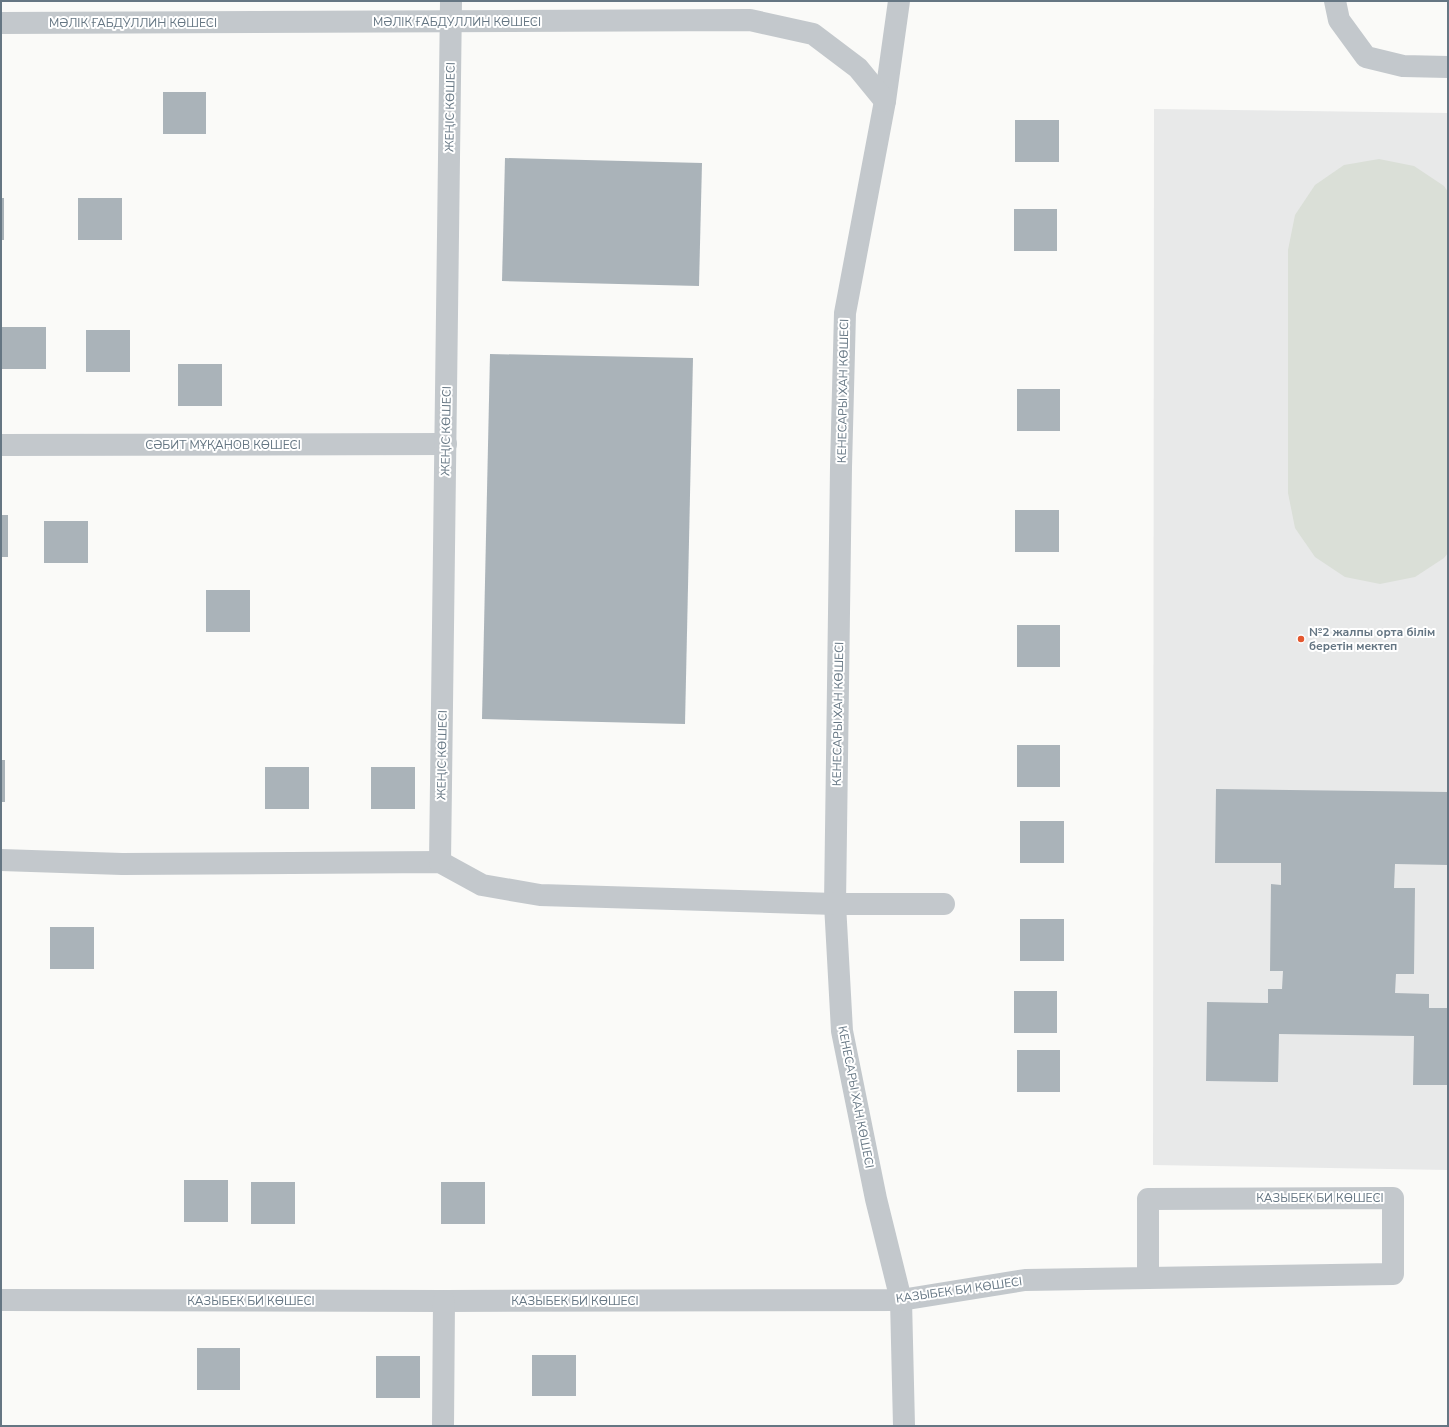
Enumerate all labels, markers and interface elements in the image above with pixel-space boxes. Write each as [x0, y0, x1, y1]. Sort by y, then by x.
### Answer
street label: МӘЛІК ҒАБДУЛЛИН КӨШЕСІ [373, 14, 541, 30]
street label: МӘЛІК ҒАБДУЛЛИН КӨШЕСІ [49, 15, 217, 31]
street label: ЖЕҢІС КӨШЕСІ [441, 62, 459, 152]
street label: КЕНЕСАРЫ ХАН КӨШЕСІ [834, 319, 852, 463]
street label: ЖЕҢІС КӨШЕСІ [437, 386, 455, 476]
street label: СӘБИТ МҰҚАНОВ КӨШЕСІ [145, 437, 301, 453]
place label: №2 жалпы орта білім беретін мектеп [1309, 624, 1435, 654]
marker: №2 жалпы орта білім беретін мектеп [1296, 634, 1306, 644]
street label: КЕНЕСАРЫ ХАН КӨШЕСІ [829, 642, 847, 786]
street label: ЖЕҢІС КӨШЕСІ [433, 710, 451, 800]
street label: КЕНЕСАРЫ ХАН КӨШЕСІ [834, 1025, 878, 1169]
street label: КАЗЫБЕК БИ КӨШЕСІ [1256, 1190, 1384, 1206]
street label: КАЗЫБЕК БИ КӨШЕСІ [895, 1273, 1023, 1307]
street label: КАЗЫБЕК БИ КӨШЕСІ [187, 1293, 315, 1309]
street label: КАЗЫБЕК БИ КӨШЕСІ [511, 1293, 639, 1309]

